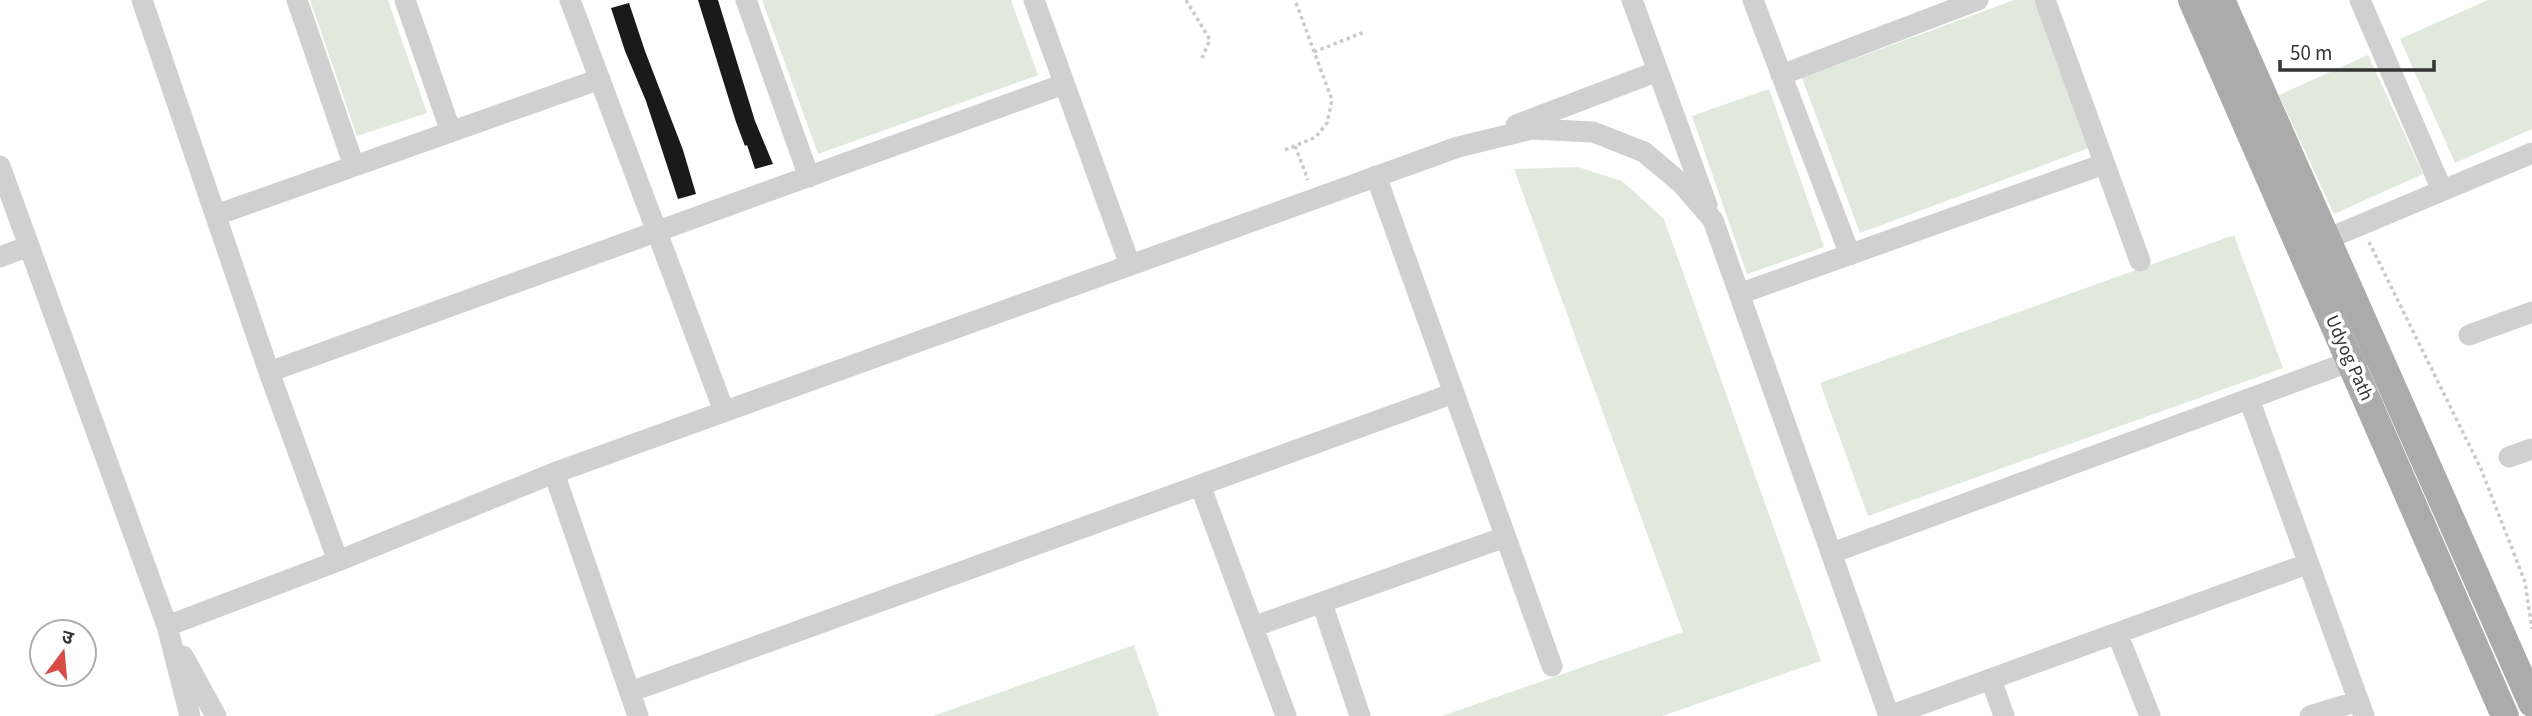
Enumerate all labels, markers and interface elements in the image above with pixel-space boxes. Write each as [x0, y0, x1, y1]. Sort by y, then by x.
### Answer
scale bar [2280, 28, 2434, 72]
text: 50 m [2290, 38, 2332, 68]
street label: Udyog Path [2318, 311, 2380, 405]
north arrow [28, 618, 98, 688]
text: उ [58, 624, 77, 653]

